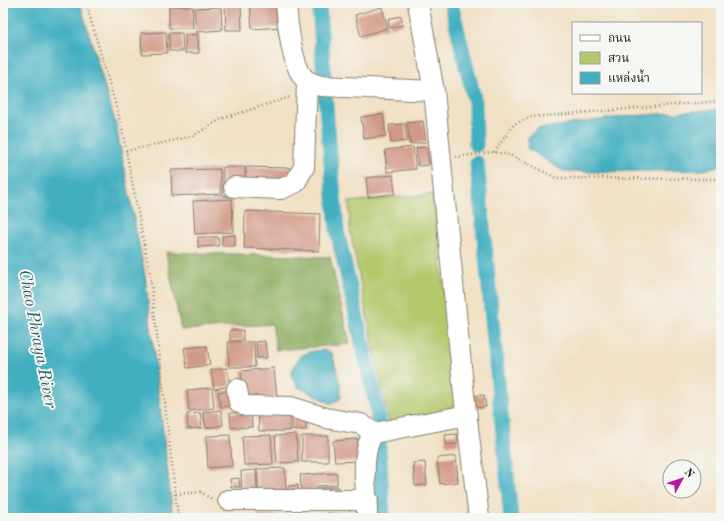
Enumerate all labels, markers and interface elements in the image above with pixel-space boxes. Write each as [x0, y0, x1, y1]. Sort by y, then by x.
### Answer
legend [572, 22, 702, 94]
text: ถนน [608, 33, 631, 45]
text: สวน [608, 53, 630, 65]
text: แหล่งน้ำ [608, 69, 650, 85]
water label: Chao Phraya River [15, 268, 59, 410]
north arrow [662, 459, 702, 499]
text: N [682, 467, 696, 481]

